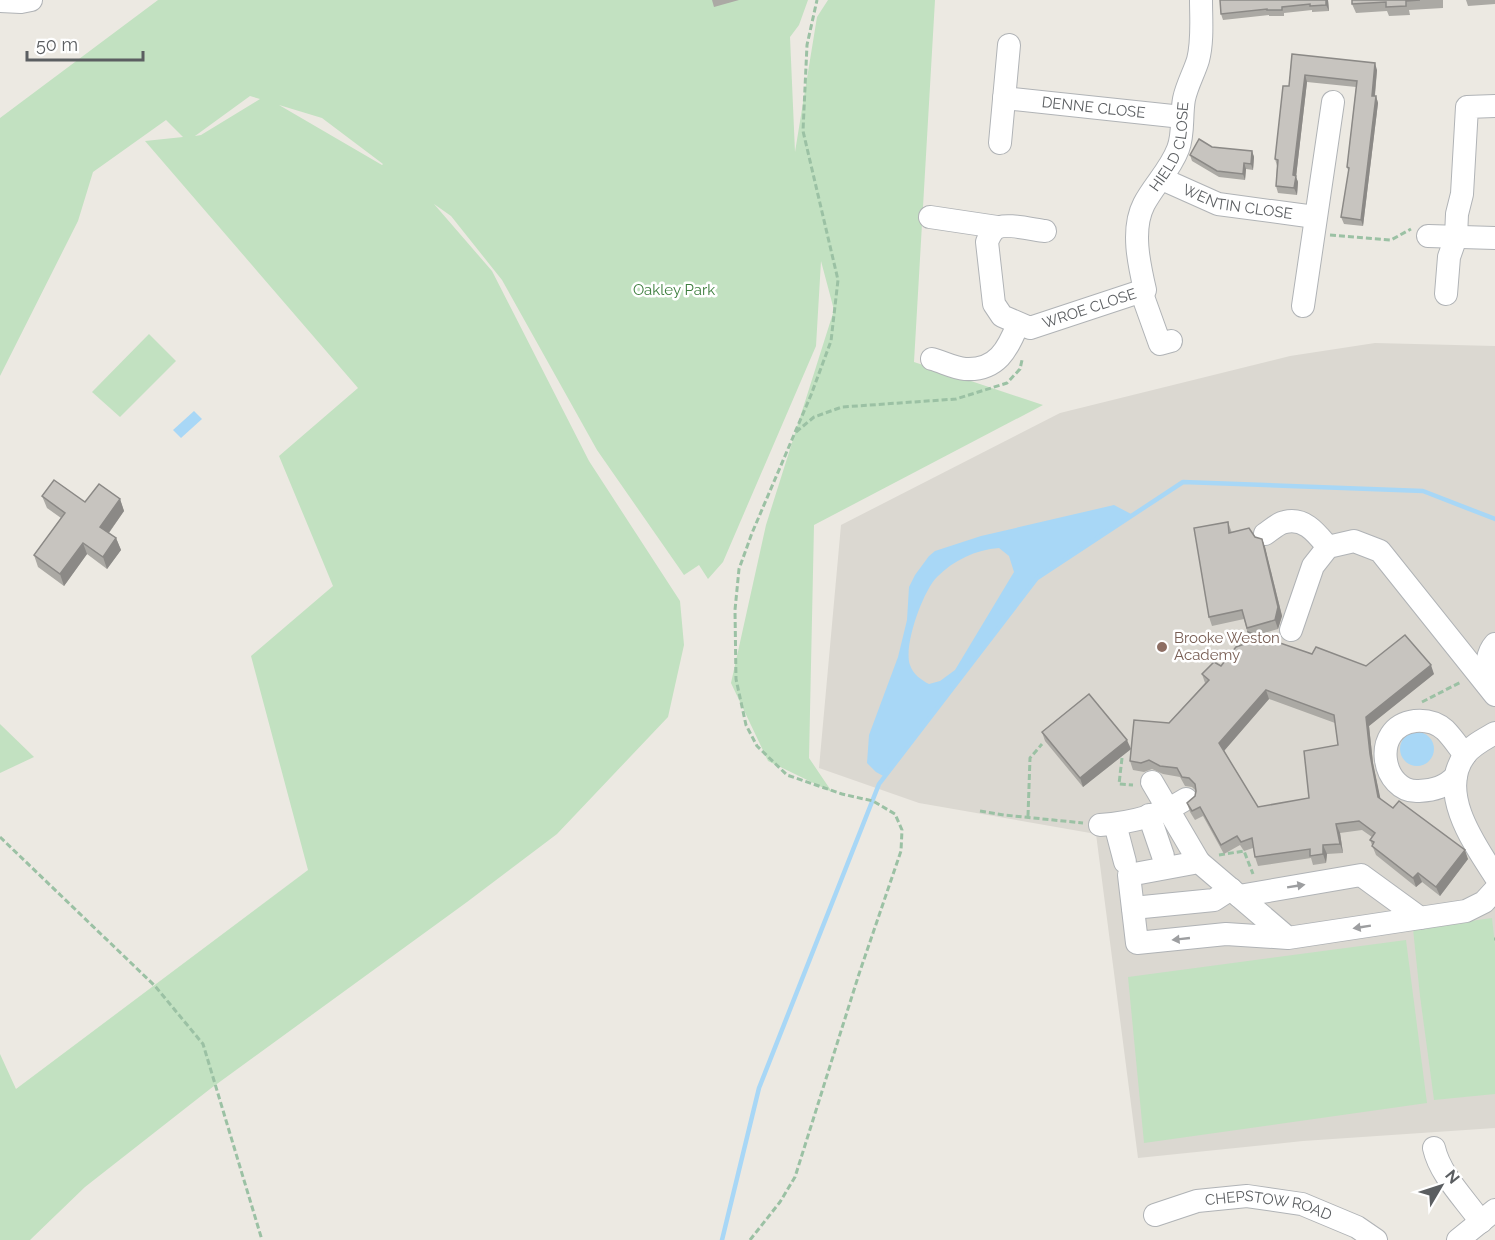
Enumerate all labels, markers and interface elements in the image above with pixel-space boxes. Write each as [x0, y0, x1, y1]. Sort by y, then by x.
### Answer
scale bar [27, 24, 142, 62]
text: 50 m [36, 34, 78, 55]
street label: DENNE CLOSE [1041, 93, 1146, 122]
street label: HIELD CLOSE [1146, 101, 1192, 195]
street label: WENTIN CLOSE [1180, 180, 1294, 223]
park label: Oakley Park [633, 281, 715, 299]
street label: WROE CLOSE [1040, 284, 1139, 332]
place label: Brooke Weston Academy [1174, 629, 1280, 664]
marker: Brooke Weston Academy [1155, 640, 1169, 654]
one-way arrow [1287, 881, 1306, 890]
one-way arrow [1353, 922, 1372, 931]
one-way arrow [1172, 934, 1191, 944]
north arrow [1411, 1156, 1471, 1216]
text: N [1441, 1166, 1463, 1188]
street label: CHEPSTOW ROAD [1204, 1187, 1335, 1225]

